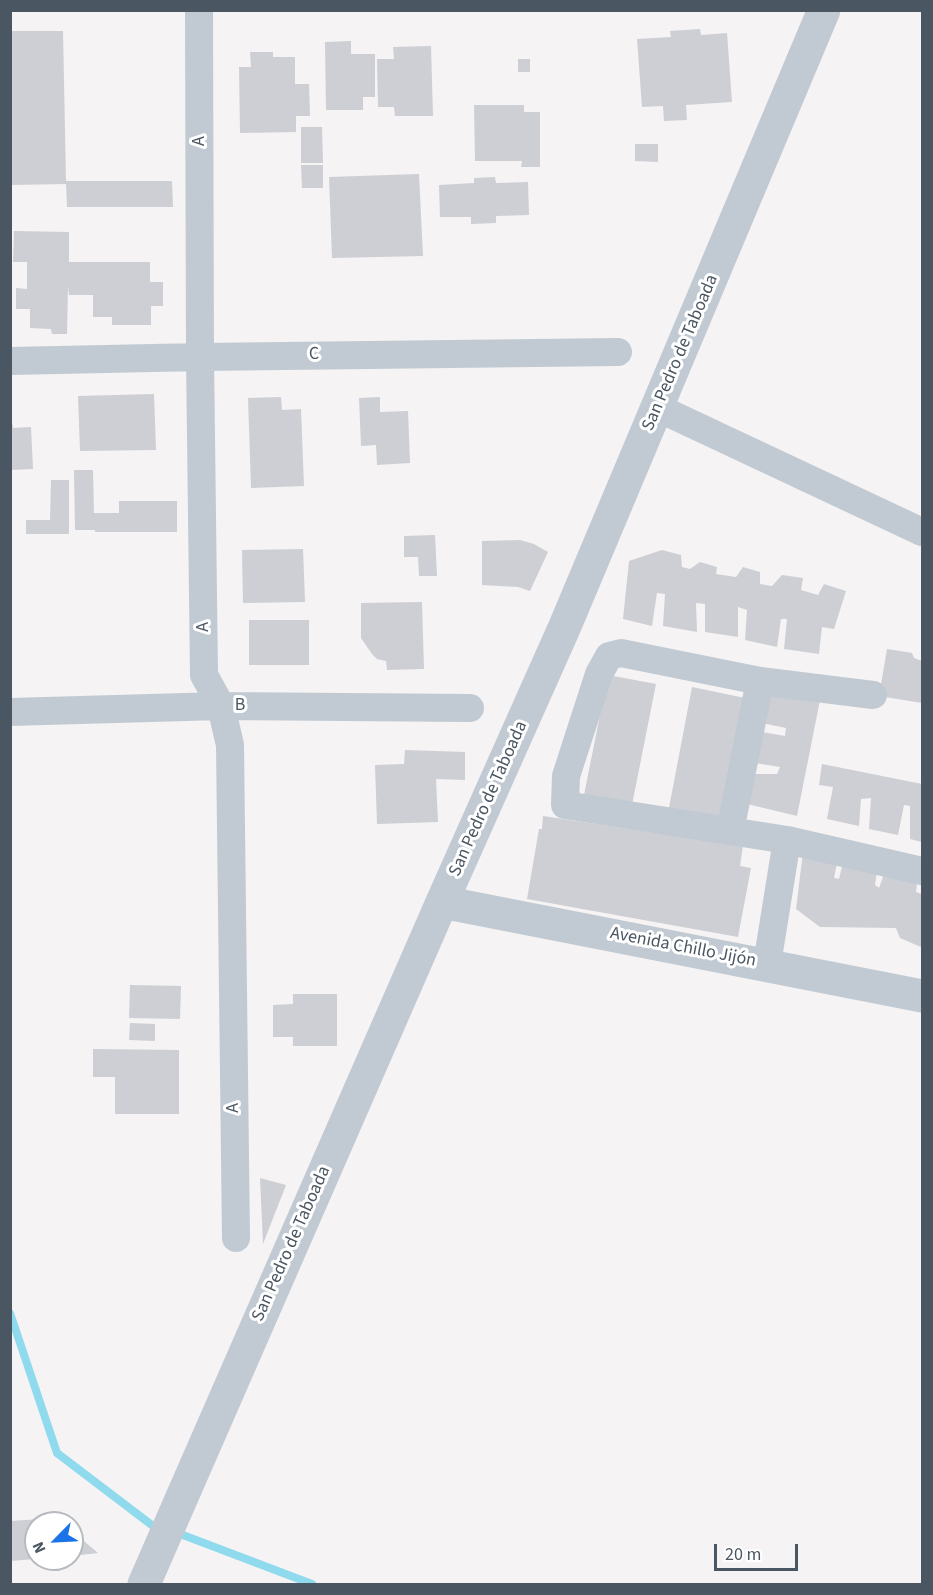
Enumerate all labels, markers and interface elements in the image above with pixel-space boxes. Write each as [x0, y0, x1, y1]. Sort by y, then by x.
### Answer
street label: A [189, 136, 211, 146]
street label: San Pedro de Taboada [638, 272, 724, 434]
street label: C [309, 344, 319, 366]
street label: A [193, 622, 215, 632]
street label: B [235, 695, 245, 717]
street label: San Pedro de Taboada [445, 718, 533, 880]
street label: Avenida Chillo Jijón [608, 923, 758, 973]
street label: A [223, 1103, 245, 1113]
street label: San Pedro de Taboada [248, 1163, 336, 1325]
north arrow [24, 1511, 84, 1571]
scale bar [717, 1532, 801, 1570]
text: N [27, 1538, 52, 1557]
text: 20 m [725, 1542, 761, 1567]

